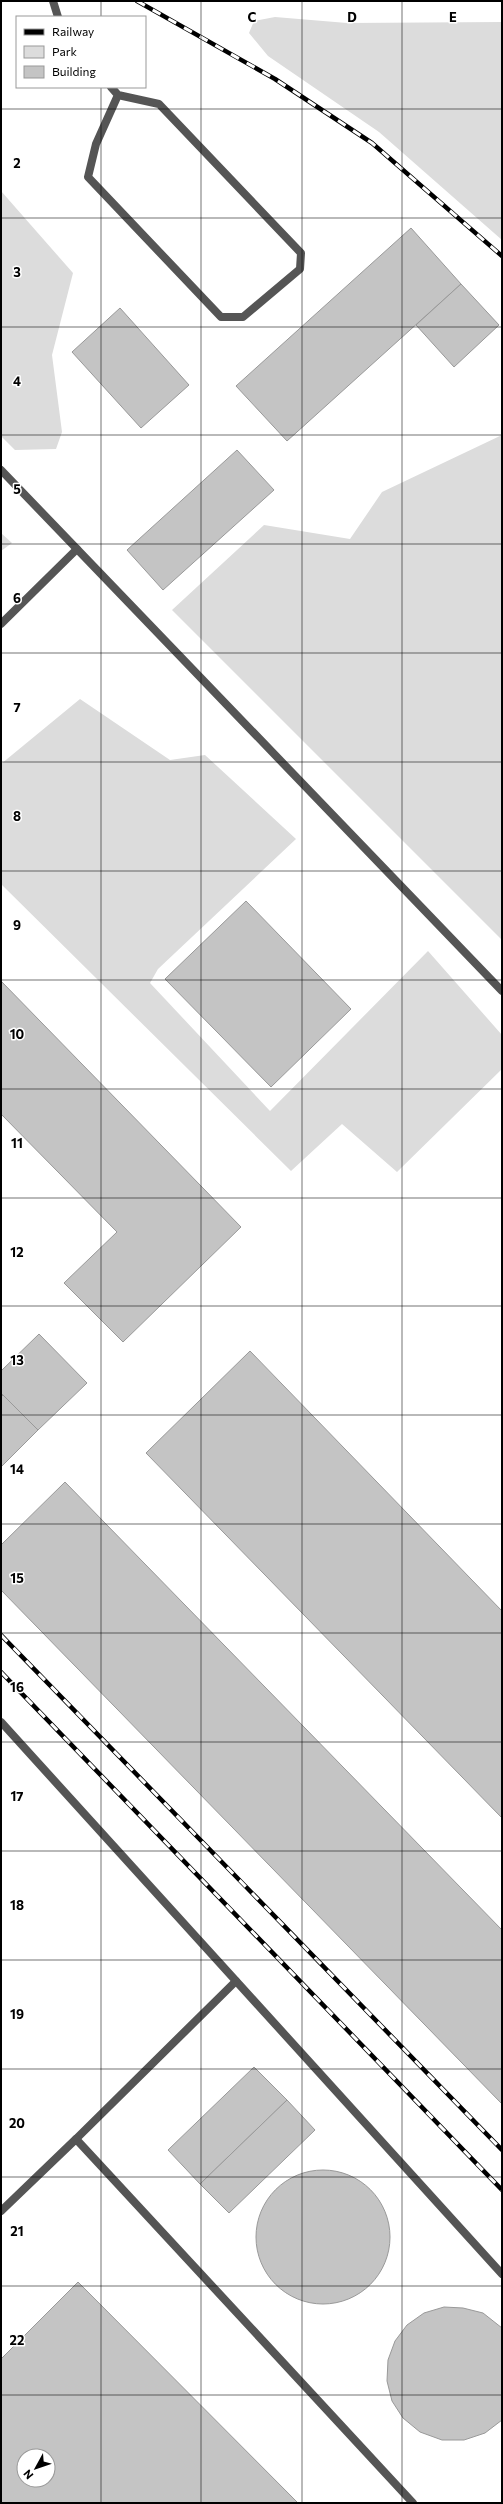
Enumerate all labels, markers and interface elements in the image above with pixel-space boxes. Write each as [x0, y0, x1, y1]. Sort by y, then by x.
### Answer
text: C [248, 9, 257, 25]
text: D [347, 9, 357, 25]
text: E [449, 9, 457, 25]
legend [16, 16, 146, 88]
text: Railway [52, 24, 94, 38]
text: Park [52, 44, 78, 58]
text: Building [52, 64, 96, 78]
text: 2 [13, 155, 21, 171]
text: 3 [13, 264, 21, 280]
text: 4 [13, 373, 21, 389]
text: 5 [13, 481, 21, 497]
text: 6 [13, 590, 21, 606]
text: 7 [13, 699, 21, 715]
text: 8 [13, 808, 21, 824]
text: 9 [13, 917, 21, 933]
text: 10 [10, 1026, 25, 1042]
text: 11 [11, 1135, 23, 1151]
text: 12 [10, 1244, 24, 1260]
text: 13 [10, 1352, 24, 1368]
text: 14 [10, 1461, 24, 1477]
text: 15 [10, 1570, 24, 1586]
text: 16 [10, 1679, 24, 1695]
text: 17 [10, 1788, 24, 1804]
text: 18 [10, 1897, 24, 1913]
text: 19 [10, 2006, 24, 2022]
text: 20 [9, 2115, 25, 2131]
text: 21 [10, 2223, 24, 2239]
text: 22 [10, 2332, 24, 2348]
north arrow [16, 2448, 56, 2488]
text: N [20, 2467, 36, 2482]

